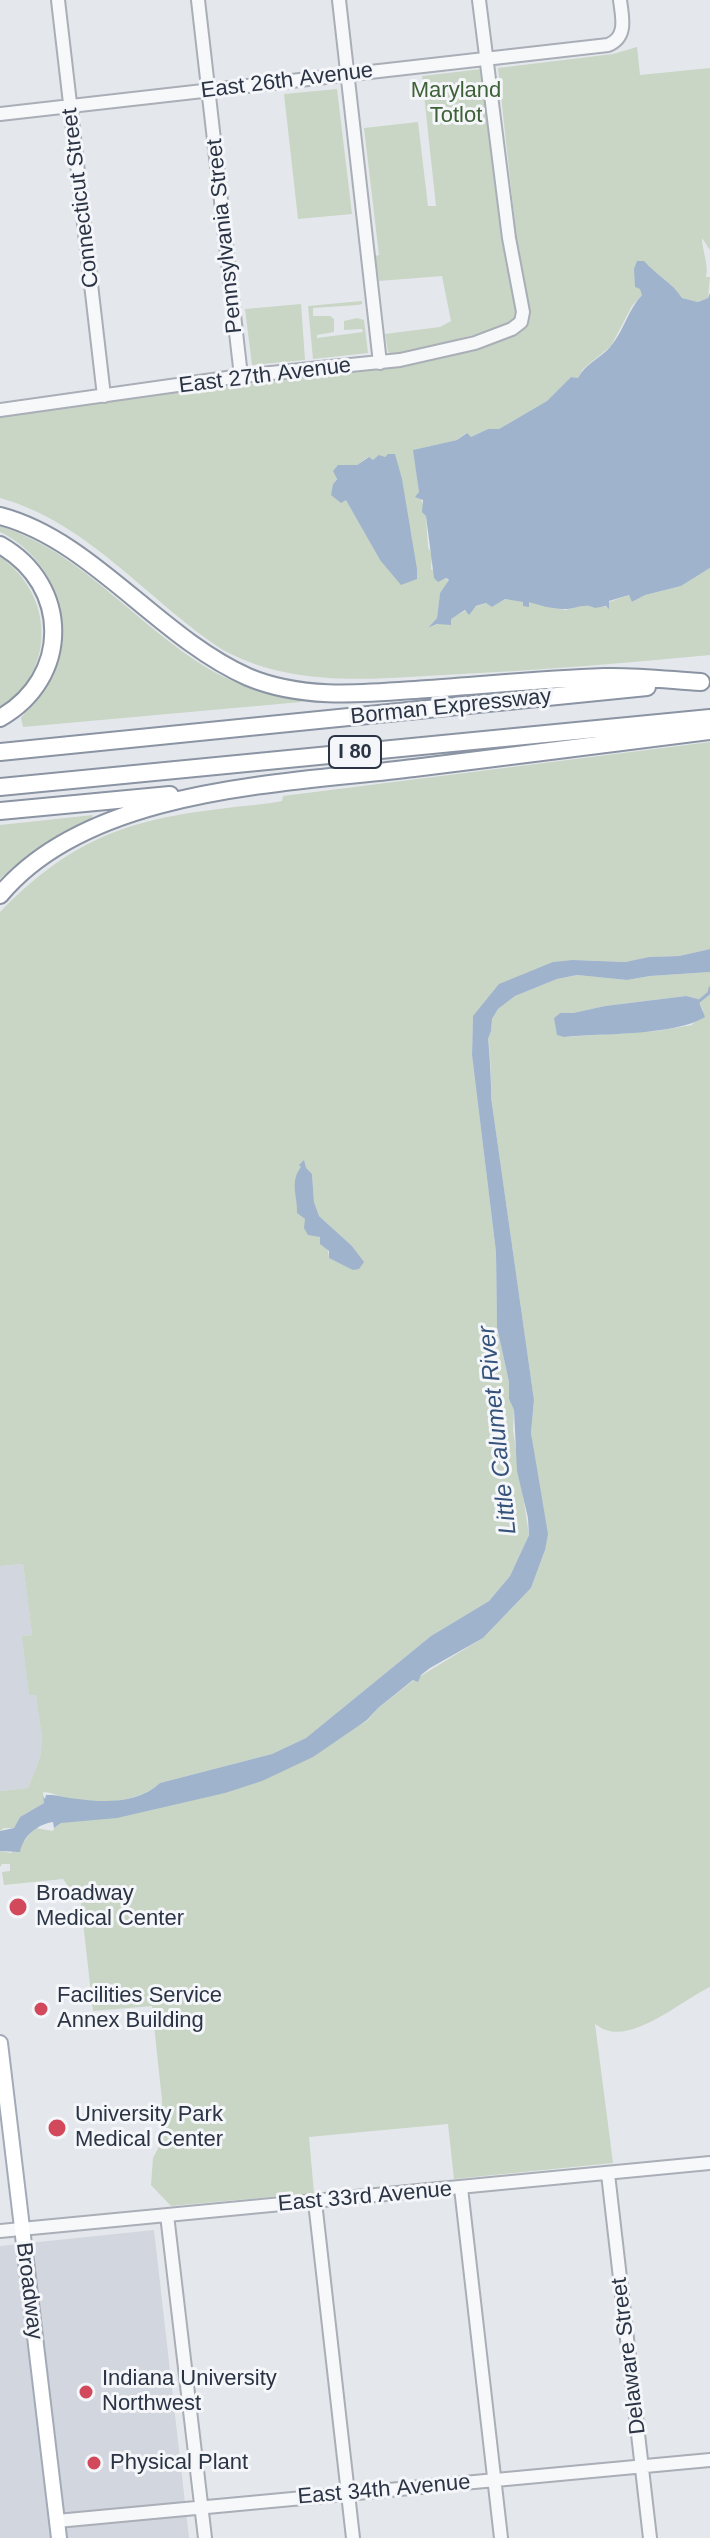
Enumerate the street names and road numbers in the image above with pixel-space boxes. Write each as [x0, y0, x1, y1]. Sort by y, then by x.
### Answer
street label: East 26th Avenue [199, 57, 375, 105]
street label: Connecticut Street [57, 107, 105, 289]
street label: Pennsylvania Street [202, 137, 248, 335]
street label: East 27th Avenue [177, 352, 353, 400]
street label: Borman Expressway [349, 683, 553, 731]
road number: I 80 [329, 736, 381, 768]
street label: East 33rd Avenue [277, 2176, 453, 2218]
street label: Broadway [10, 2241, 48, 2341]
street label: Delaware Street [606, 2276, 652, 2436]
street label: East 34th Avenue [297, 2469, 471, 2511]

